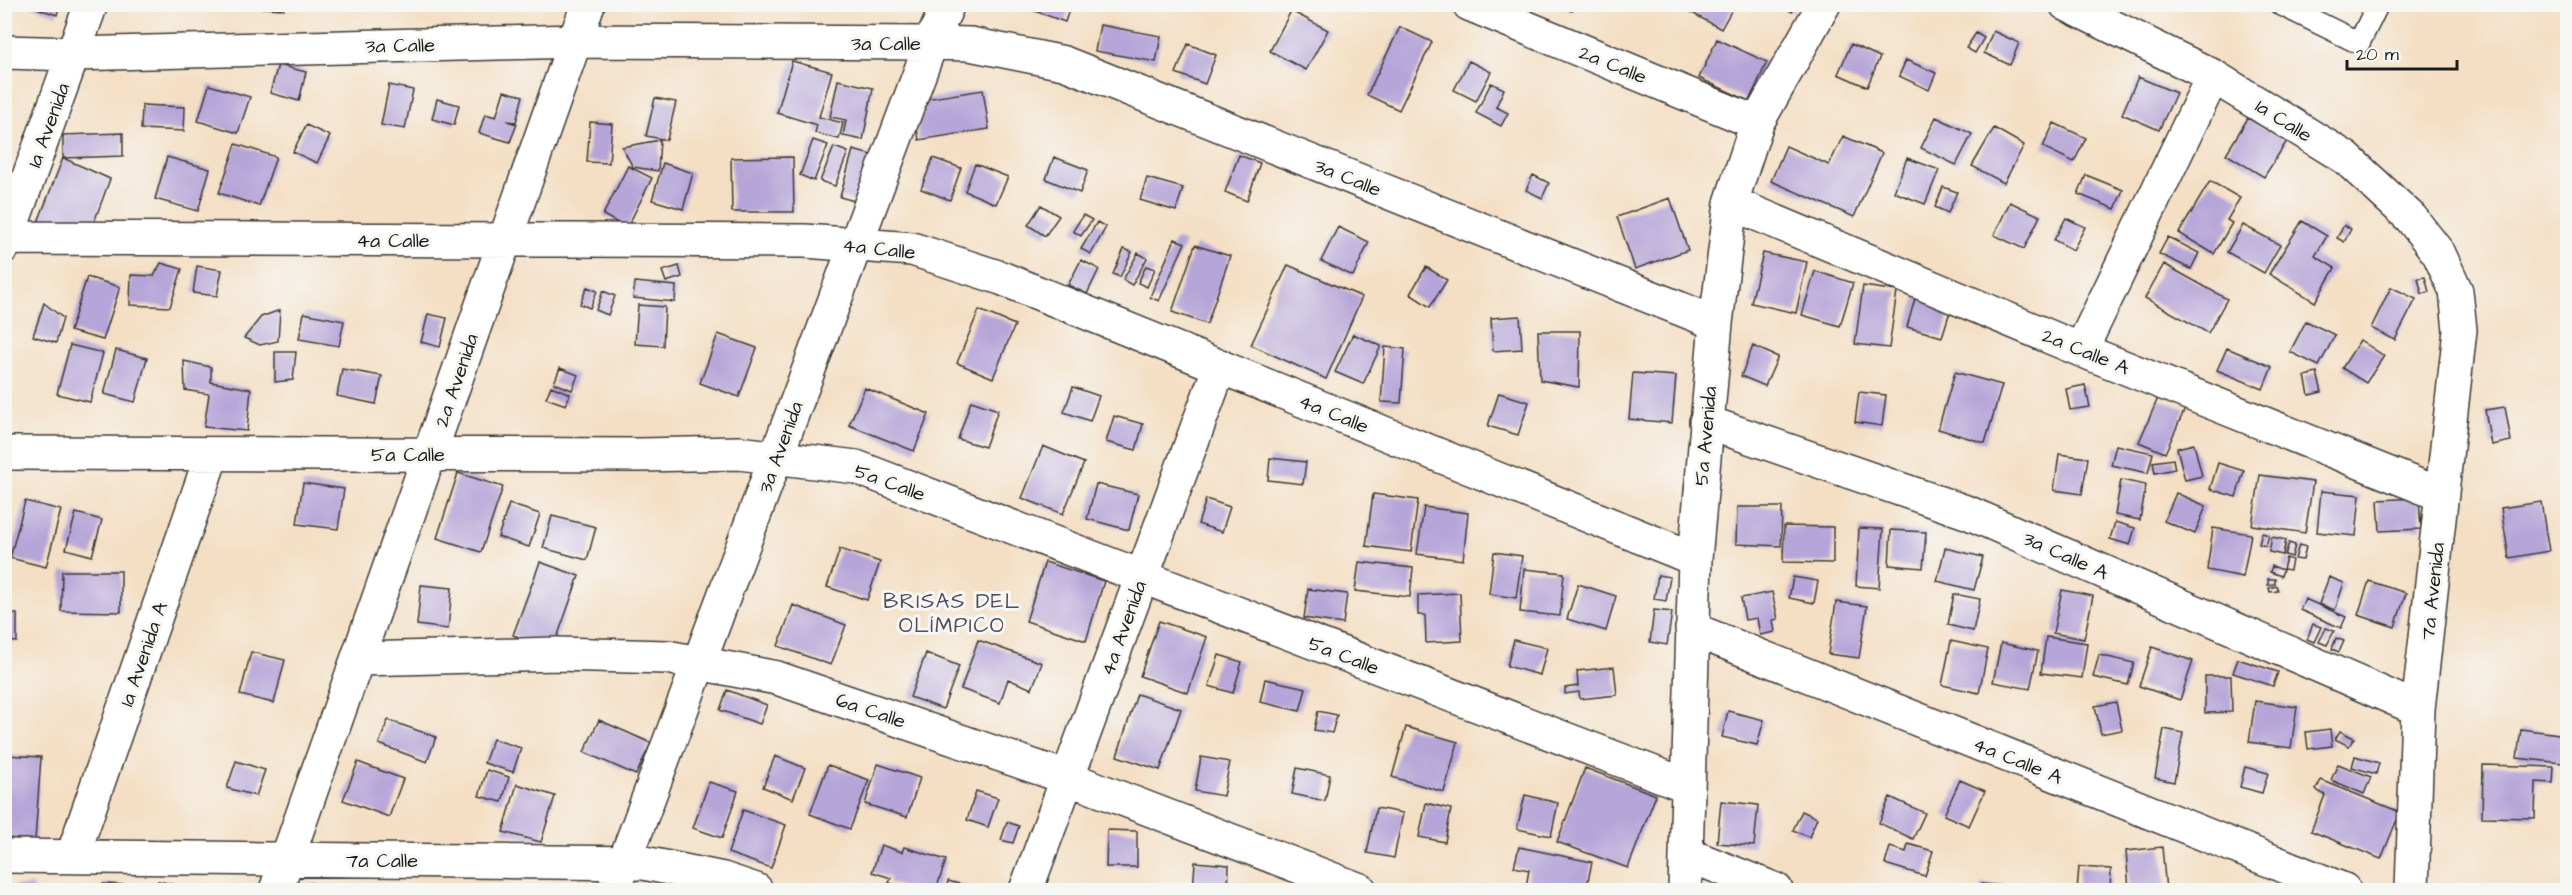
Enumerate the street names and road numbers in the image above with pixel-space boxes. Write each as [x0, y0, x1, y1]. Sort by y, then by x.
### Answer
street label: 3a Calle [851, 30, 921, 58]
street label: 3a Calle [365, 31, 435, 61]
street label: 2a Calle [1574, 39, 1651, 91]
street label: 1a Avenida [21, 79, 77, 172]
street label: 1a Calle [2250, 92, 2317, 149]
street label: 3a Calle [1310, 152, 1385, 204]
street label: 4a Calle [356, 227, 430, 255]
street label: 4a Calle [841, 231, 917, 267]
street label: 2a Calle A [2038, 322, 2134, 382]
street label: 2a Avenida [428, 330, 486, 431]
street label: 5a Avenida [1688, 385, 1724, 487]
street label: 4a Calle [1294, 387, 1373, 441]
street label: 3a Avenida [751, 398, 810, 497]
street label: 5a Calle [371, 441, 445, 469]
street label: 5a Calle [850, 457, 929, 509]
street label: 3a Calle A [2019, 525, 2113, 587]
street label: 7a Avenida [2414, 541, 2452, 641]
street label: 4a Avenida [1094, 577, 1154, 680]
street label: 1a Avenida A [113, 598, 175, 710]
street label: 5a Calle [1304, 630, 1383, 682]
street label: 6a Calle [832, 686, 910, 736]
street label: 4a Calle A [1969, 730, 2067, 792]
street label: 7a Calle [346, 847, 418, 875]

